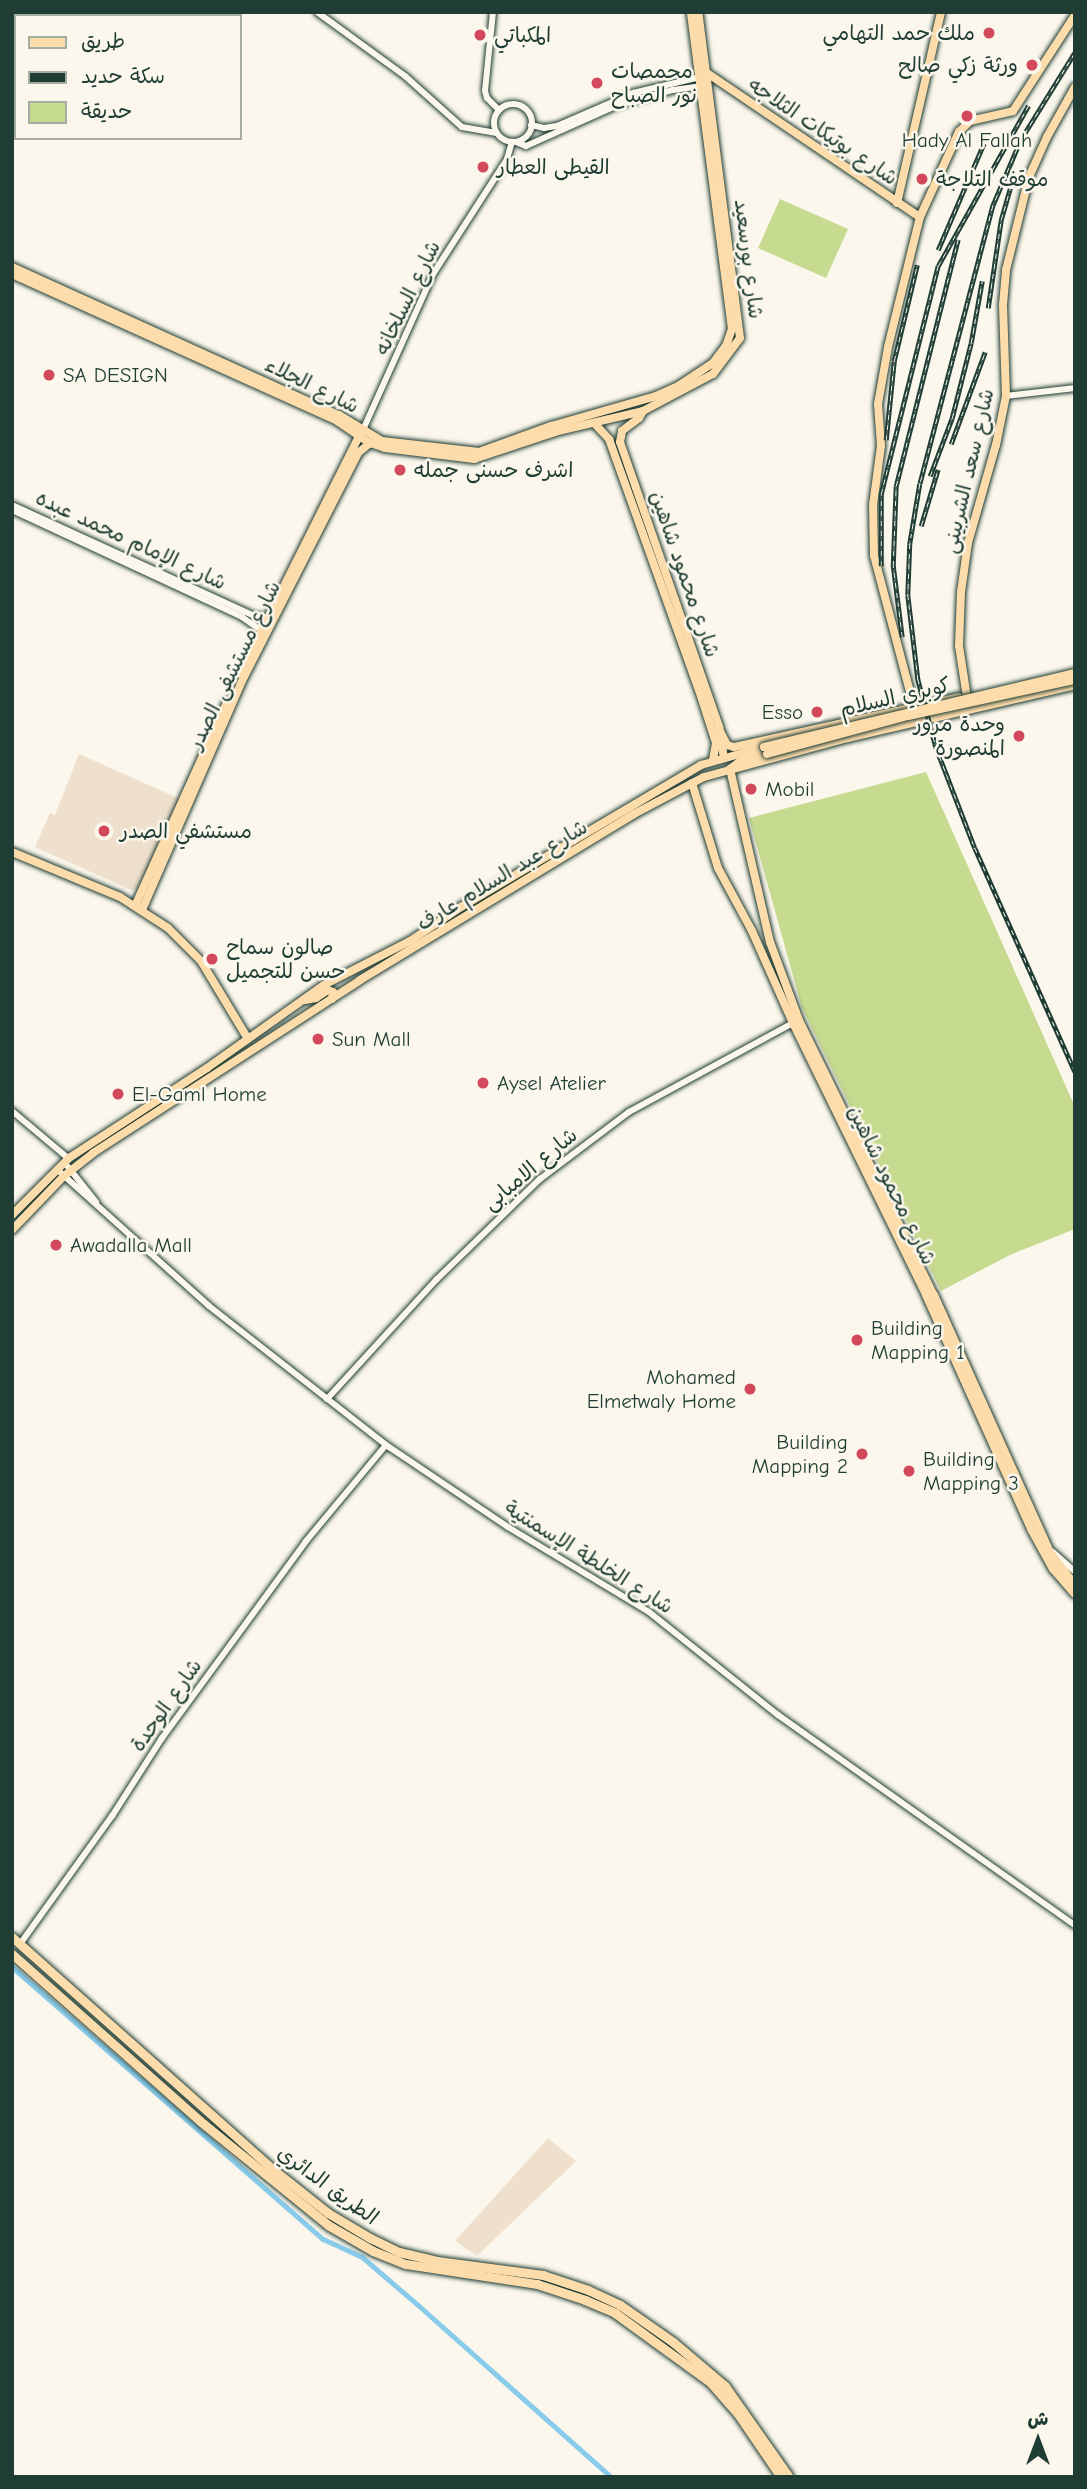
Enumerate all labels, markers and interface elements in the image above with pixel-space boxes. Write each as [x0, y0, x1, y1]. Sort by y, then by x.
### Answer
legend [14, 14, 242, 140]
place label: ملك حمد التهامي [822, 20, 975, 46]
place label: المكباتي [494, 22, 551, 48]
marker: ملك حمد التهامي [981, 25, 997, 41]
marker: المكباتي [472, 27, 488, 43]
text: طريق [81, 29, 125, 53]
place label: ورثة زكي صالح [898, 52, 1018, 78]
marker: ورثة زكي صالح [1024, 57, 1040, 73]
place label: محمصات نور الصباح [611, 58, 697, 108]
text: سكة حديد [81, 64, 165, 88]
street label: شارع بوتيكات الثلاجه [743, 72, 903, 190]
marker: محمصات نور الصباح [589, 75, 605, 91]
text: حديقة [81, 99, 132, 123]
marker: Hady Al Fallah [959, 108, 975, 124]
place label: Hady Al Fallah [902, 127, 1032, 153]
place label: القيطى العطار [497, 154, 610, 180]
marker: القيطى العطار [475, 159, 491, 175]
place label: موقف التلاجة [936, 166, 1049, 192]
marker: موقف التلاجة [914, 171, 930, 187]
street label: شارع بورسعيد [729, 198, 769, 320]
street label: شارع السلخانه [368, 236, 446, 360]
street label: شارع الجلاء [261, 351, 363, 419]
place label: SA DESIGN [63, 362, 168, 388]
marker: SA DESIGN [41, 367, 57, 383]
street label: شارع سعد الشربينى [937, 386, 999, 556]
place label: اشرف حسنى جمله [414, 457, 573, 483]
marker: اشرف حسنى جمله [392, 462, 408, 478]
street label: شارع الإمام محمد عبده [32, 485, 230, 595]
street label: شارع محمود شاهين [645, 488, 725, 660]
street label: شارع مستشفى الصدر [182, 577, 286, 753]
street label: كوبري السلام [837, 672, 953, 722]
place label: Esso [762, 699, 803, 725]
marker: Esso [809, 704, 825, 720]
place label: وحدة مرور المنصورة [914, 711, 1005, 761]
marker: وحدة مرور المنصورة [1011, 728, 1027, 744]
place label: Mobil [765, 776, 814, 802]
marker: Mobil [743, 781, 759, 797]
street label: شارع عبد السلام عارف [412, 814, 592, 936]
place label: مستشفي الصدر [120, 818, 252, 844]
marker: مستشفي الصدر [94, 821, 114, 841]
place label: صالون سماح حسن للتجميل [226, 934, 346, 984]
marker: صالون سماح حسن للتجميل [204, 951, 220, 967]
place label: Sun Mall [332, 1026, 411, 1052]
marker: Sun Mall [310, 1031, 326, 1047]
place label: Aysel Atelier [497, 1070, 606, 1096]
marker: Aysel Atelier [475, 1075, 491, 1091]
place label: El-Gaml Home [132, 1081, 267, 1107]
marker: El-Gaml Home [110, 1086, 126, 1102]
street label: شارع محمود شاهين [842, 1101, 942, 1269]
street label: شارع الامبابى [478, 1122, 582, 1216]
place label: Awadalla Mall [70, 1232, 192, 1258]
marker: Awadalla Mall [48, 1237, 64, 1253]
place label: Building Mapping 1 [871, 1315, 965, 1365]
marker: Building Mapping 1 [849, 1332, 865, 1348]
place label: Mohamed Elmetwaly Home [587, 1364, 736, 1414]
marker: Mohamed Elmetwaly Home [742, 1381, 758, 1397]
place label: Building Mapping 2 [752, 1429, 848, 1479]
marker: Building Mapping 2 [854, 1446, 870, 1462]
place label: Building Mapping 3 [923, 1446, 1019, 1496]
marker: Building Mapping 3 [901, 1463, 917, 1479]
street label: شارع الخلطة الإسمنتية [500, 1495, 678, 1619]
street label: شارع الوحدة [125, 1654, 207, 1756]
street label: الطريق الدائري [273, 2140, 383, 2230]
north arrow [1003, 2405, 1073, 2475]
text: ش [1028, 2408, 1048, 2430]

